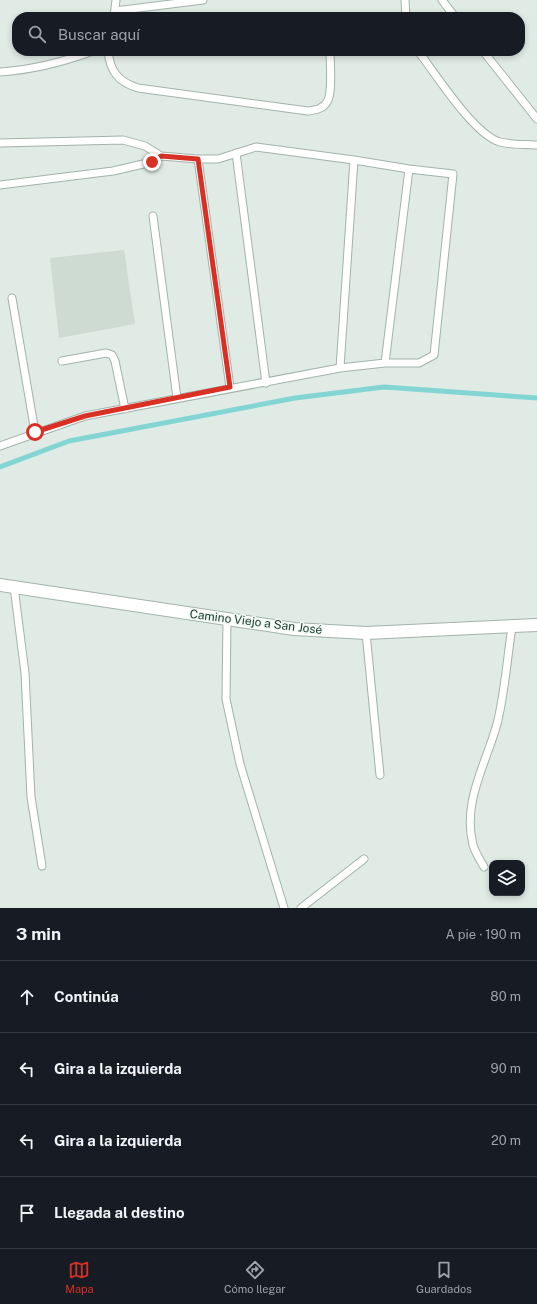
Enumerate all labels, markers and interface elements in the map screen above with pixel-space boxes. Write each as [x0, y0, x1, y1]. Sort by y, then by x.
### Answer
search box [12, 12, 525, 56]
icon: search [26, 23, 48, 45]
text: Buscar aquí [58, 26, 140, 43]
route end [143, 153, 161, 171]
route start [26, 423, 44, 441]
street label: Camino Viejo a San José [189, 607, 323, 637]
map controls [489, 860, 525, 896]
button: layers [489, 860, 525, 896]
text: 3 min [16, 924, 61, 944]
text: A pie · 190 m [445, 927, 521, 942]
icon: ahead [16, 986, 38, 1008]
text: Continúa [54, 988, 119, 1005]
text: 80 m [490, 989, 521, 1004]
icon: left [16, 1058, 38, 1080]
text: Gira a la izquierda [54, 1060, 182, 1077]
text: 90 m [491, 1061, 521, 1076]
icon: left [16, 1130, 38, 1152]
text: Gira a la izquierda [54, 1132, 182, 1149]
text: 20 m [491, 1133, 521, 1148]
icon: arrive [16, 1202, 38, 1224]
text: Llegada al destino [54, 1204, 185, 1221]
tab: Mapa [65, 1259, 94, 1295]
tab: Cómo llegar [224, 1259, 286, 1295]
tab: Guardados [416, 1259, 472, 1295]

